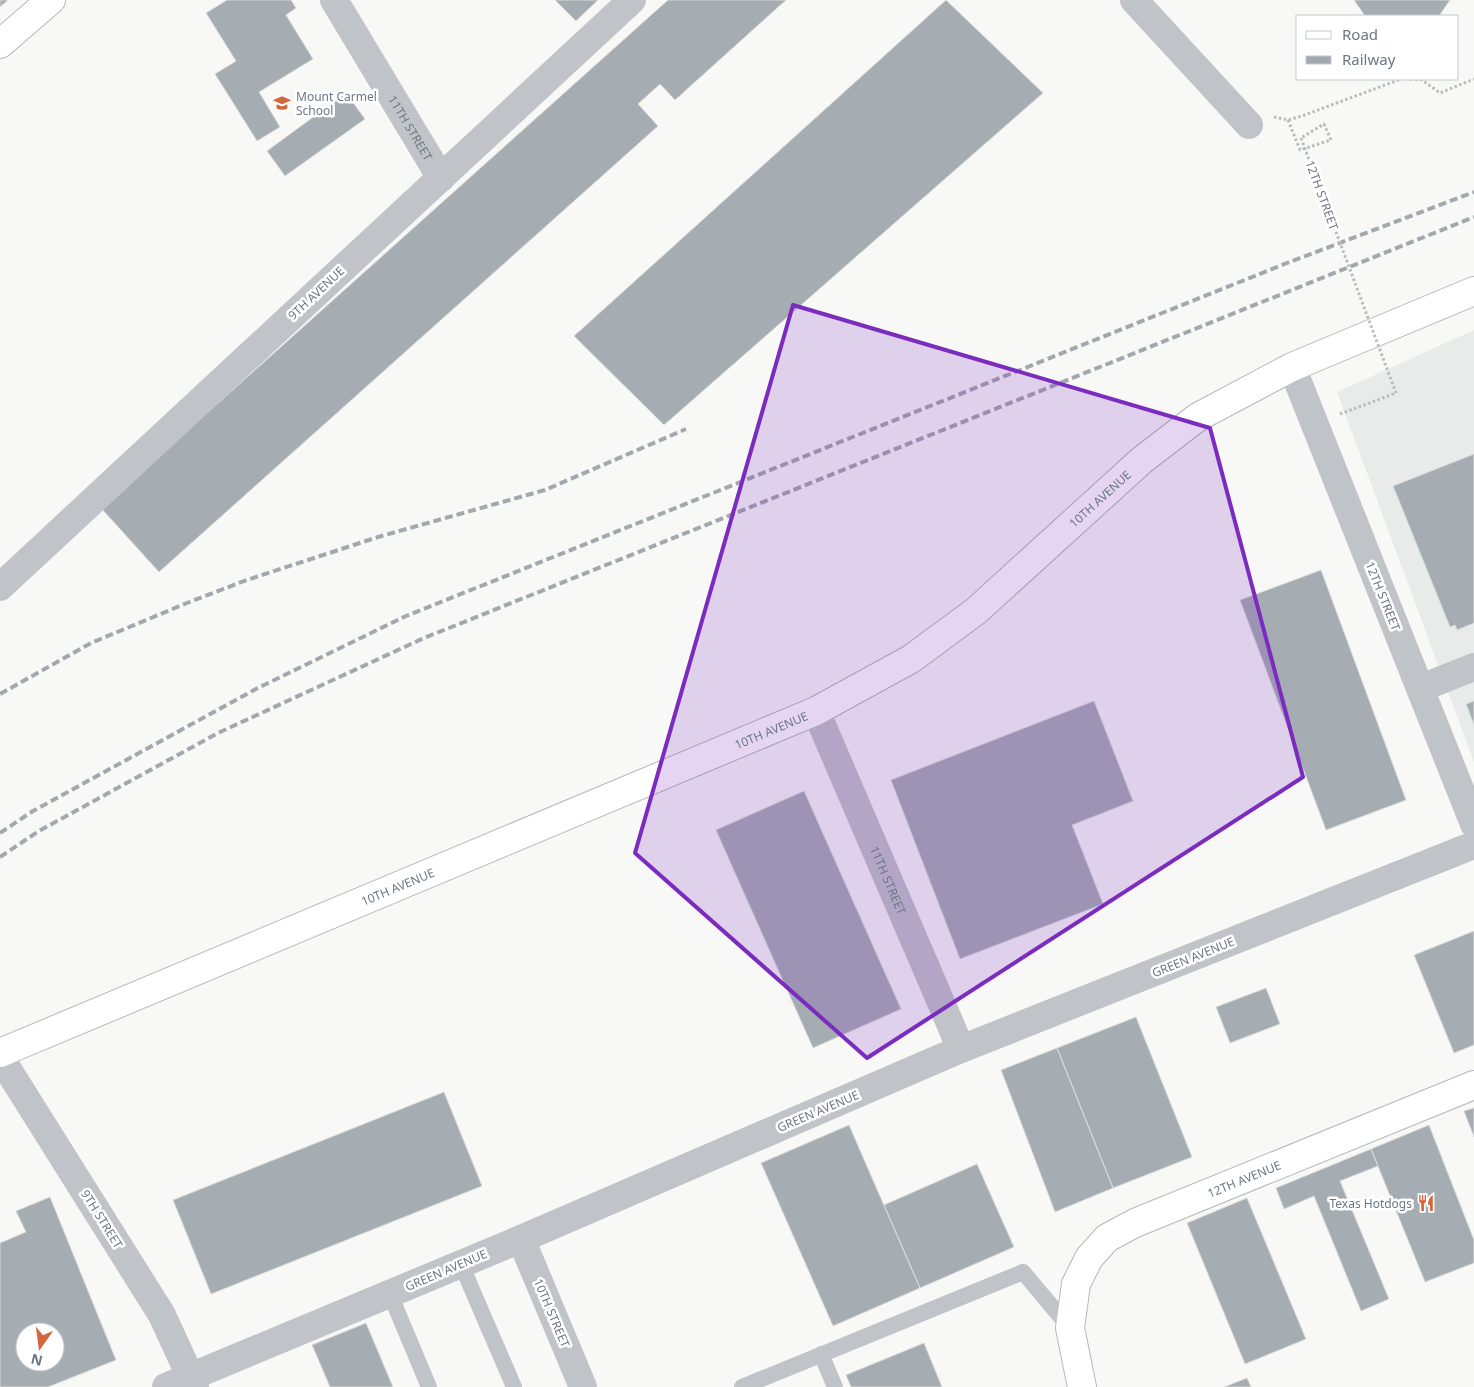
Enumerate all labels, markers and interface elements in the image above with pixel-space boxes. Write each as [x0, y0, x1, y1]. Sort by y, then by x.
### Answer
legend [1296, 15, 1459, 80]
text: Road [1342, 24, 1378, 44]
text: Railway [1342, 49, 1396, 69]
place label: Mount Carmel School [296, 88, 377, 119]
street label: 11TH STREET [385, 92, 437, 164]
school or university icon: Mount Carmel School [272, 93, 292, 113]
street label: 12TH STREET [1302, 158, 1343, 233]
street label: 9TH AVENUE [284, 263, 348, 323]
street label: 10TH AVENUE [1065, 466, 1134, 531]
street label: 12TH STREET [1361, 559, 1405, 633]
street label: 10TH AVENUE [732, 707, 810, 753]
street label: 11TH STREET [866, 843, 911, 917]
street label: 10TH AVENUE [358, 863, 437, 909]
street label: GREEN AVENUE [1149, 933, 1237, 981]
street label: GREEN AVENUE [774, 1086, 862, 1136]
street label: 12TH AVENUE [1205, 1156, 1283, 1201]
street label: 9TH STREET [77, 1186, 127, 1252]
restaurant icon: Texas Hotdogs [1416, 1193, 1436, 1213]
place label: Texas Hotdogs [1329, 1195, 1412, 1212]
street label: GREEN AVENUE [402, 1245, 490, 1295]
street label: 10TH STREET [530, 1276, 574, 1350]
north arrow [15, 1322, 65, 1372]
text: N [29, 1350, 45, 1371]

